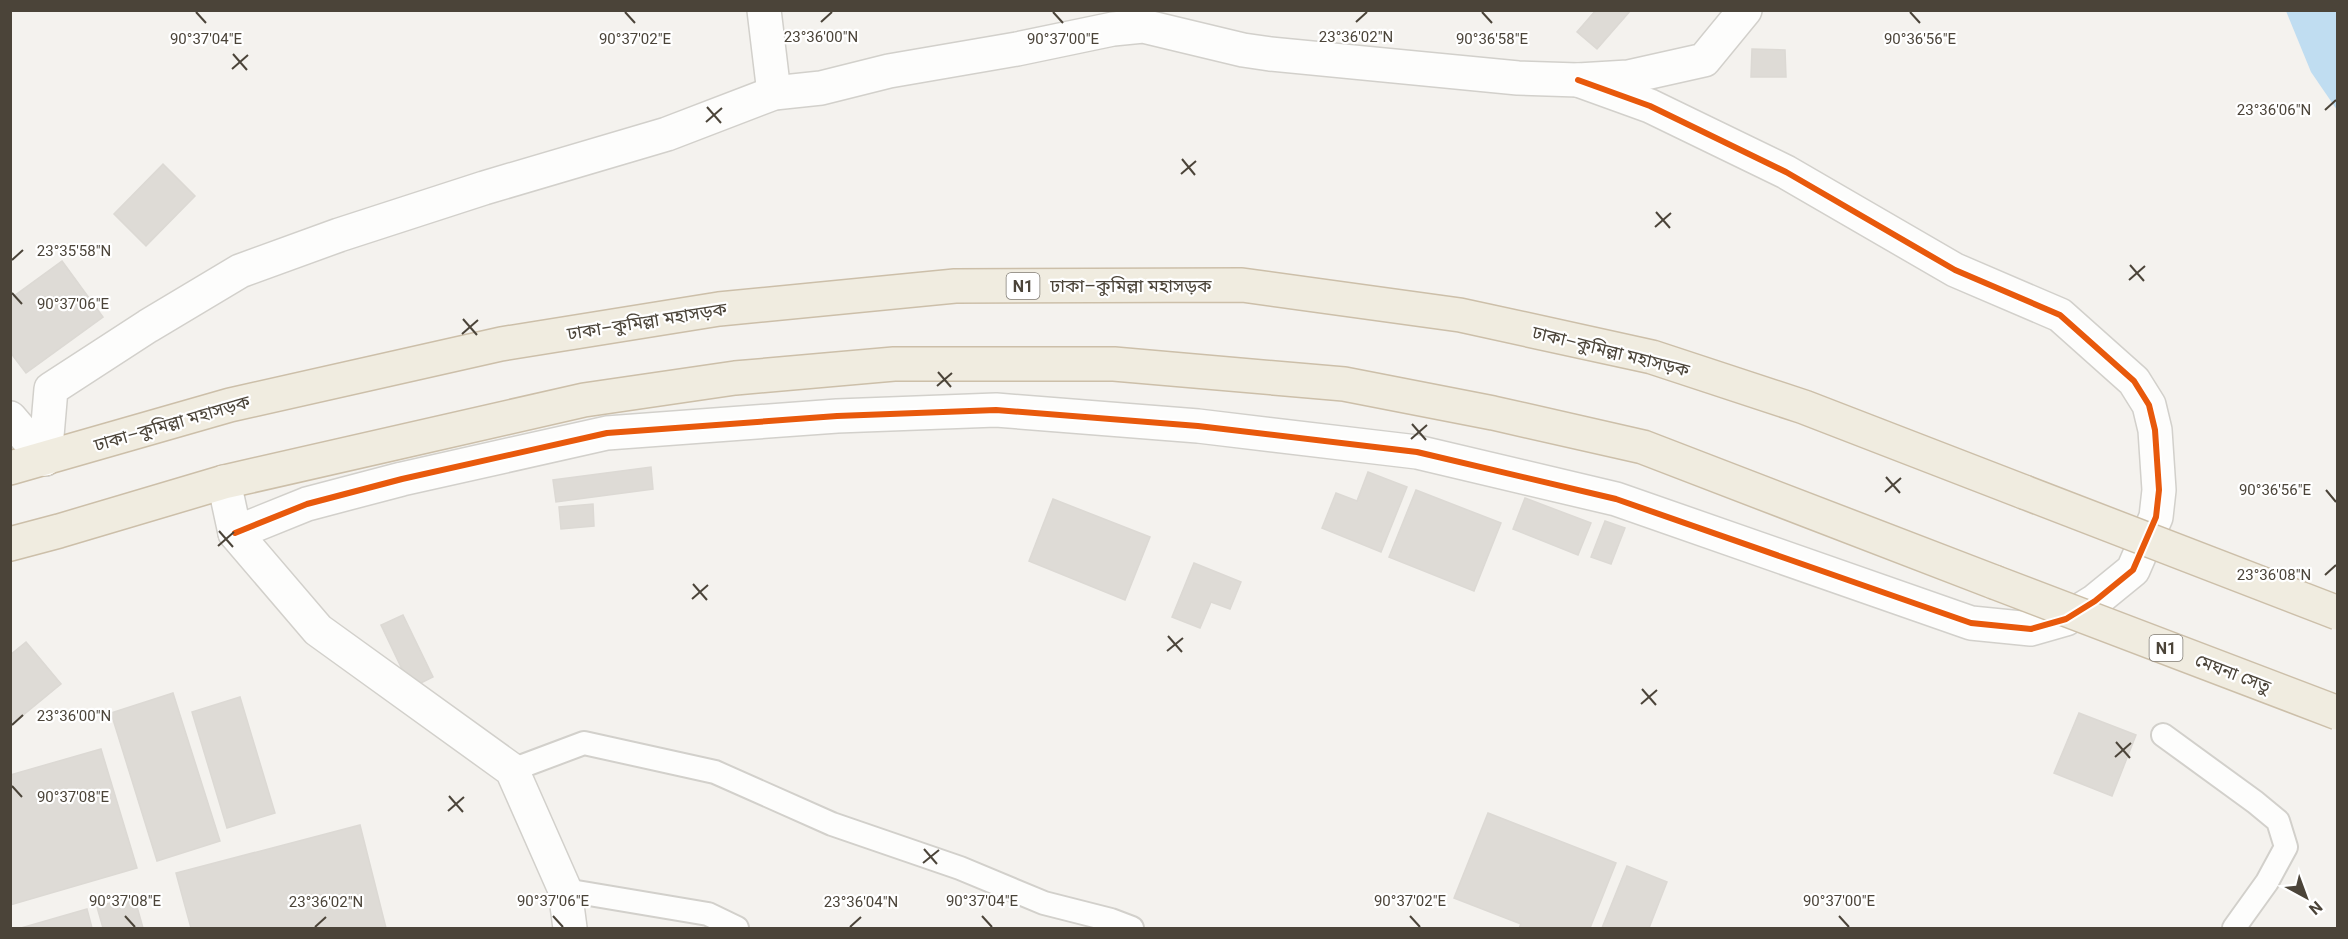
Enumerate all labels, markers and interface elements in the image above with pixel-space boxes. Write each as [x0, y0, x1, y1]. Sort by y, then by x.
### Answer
text: 23°36'00"N [784, 28, 858, 46]
text: 23°36'02"N [1319, 28, 1393, 46]
text: 90°37'04"E [170, 30, 243, 48]
text: 90°37'02"E [599, 30, 672, 48]
text: 90°37'00"E [1027, 30, 1100, 48]
text: 90°36'58"E [1456, 30, 1529, 48]
text: 90°36'56"E [1884, 30, 1957, 48]
text: 23°36'06"N [2237, 101, 2311, 119]
text: 23°35'58"N [37, 242, 111, 260]
road number: N1 [1006, 273, 1040, 299]
street label: ঢাকা–কুমিল্লা মহাসড়ক [1049, 275, 1212, 297]
text: 90°37'06"E [37, 295, 110, 313]
street label: ঢাকা–কুমিল্লা মহাসড়ক [565, 298, 729, 345]
street label: ঢাকা–কুমিল্লা মহাসড়ক [1529, 321, 1692, 382]
street label: ঢাকা–কুমিল্লা মহাসড়ক [91, 391, 253, 457]
text: 90°36'56"E [2239, 481, 2312, 499]
text: 23°36'08"N [2237, 566, 2311, 584]
road number: N1 [2150, 635, 2182, 661]
street label: মেঘনা সেতু [2192, 649, 2274, 698]
text: 23°36'00"N [37, 707, 111, 725]
text: 90°37'08"E [37, 788, 110, 806]
north arrow [2276, 867, 2336, 927]
text: 90°37'08"E [89, 892, 162, 910]
text: 90°37'06"E [517, 892, 590, 910]
text: 90°37'04"E [946, 892, 1019, 910]
text: 90°37'02"E [1374, 892, 1447, 910]
text: 90°37'00"E [1803, 892, 1876, 910]
text: 23°36'02"N [289, 893, 363, 911]
text: 23°36'04"N [824, 893, 898, 911]
text: N [2305, 897, 2326, 919]

